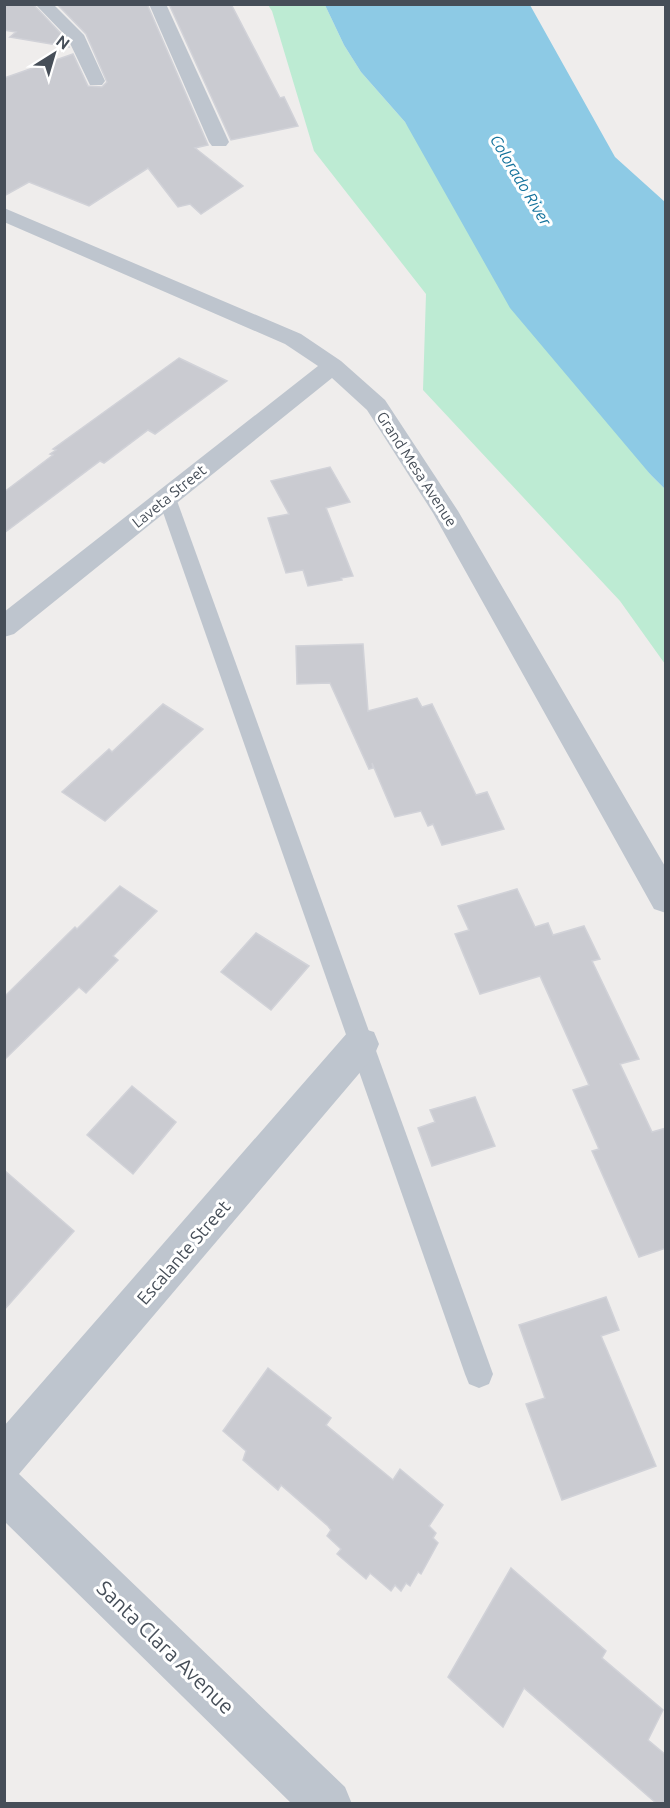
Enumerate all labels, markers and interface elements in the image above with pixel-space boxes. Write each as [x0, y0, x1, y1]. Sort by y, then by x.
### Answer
north arrow [24, 24, 84, 84]
text: N [53, 31, 73, 53]
water label: Colorado River [487, 131, 556, 229]
street label: Grand Mesa Avenue [373, 408, 461, 530]
street label: Laveta Street [129, 461, 209, 531]
street label: Escalante Street [132, 1196, 234, 1308]
street label: Santa Clara Avenue [93, 1575, 239, 1719]

